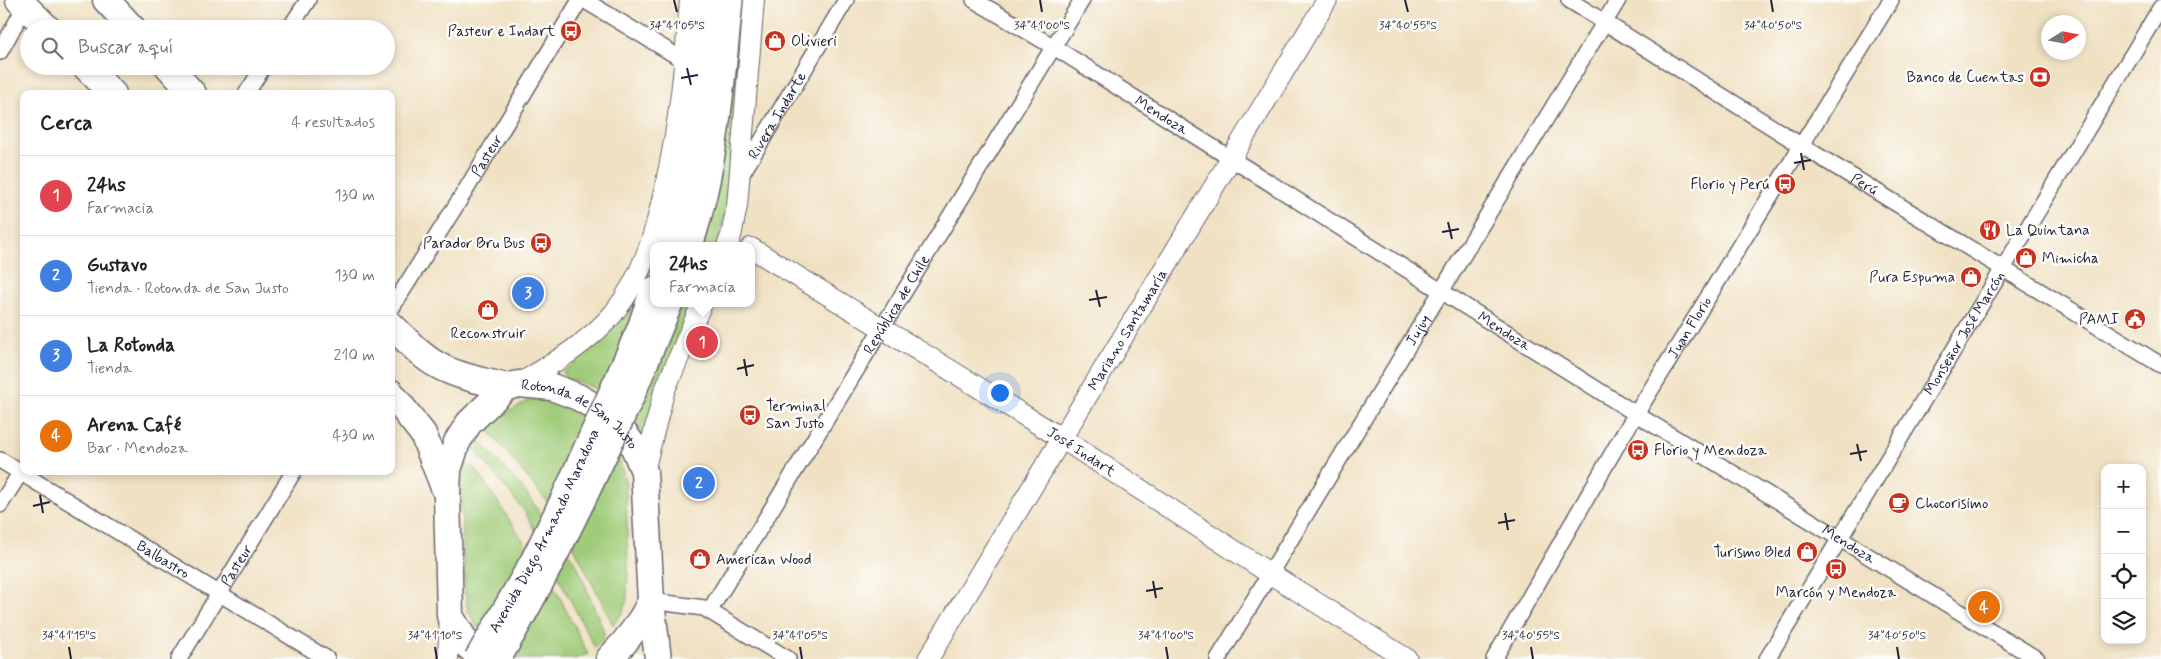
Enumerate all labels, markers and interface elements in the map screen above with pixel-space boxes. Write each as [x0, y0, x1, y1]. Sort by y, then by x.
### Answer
north arrow [2041, 15, 2086, 60]
text: 34°41'05"S [649, 18, 705, 34]
text: 34°41'00"S [1014, 18, 1070, 34]
text: 34°40'55"S [1379, 18, 1437, 34]
text: 34°40'50"S [1744, 18, 1802, 34]
bus stop icon: Pasteur e Indart [559, 19, 583, 43]
search box [20, 20, 395, 75]
place label: Pasteur e Indart [448, 22, 555, 42]
shop icon: Olivieri [763, 29, 787, 53]
place label: Olivieri [791, 32, 837, 52]
icon: search [38, 34, 66, 62]
text: Buscar aquí [78, 35, 173, 60]
bank icon: Banco de Cuentas [2028, 65, 2052, 89]
street label: Rivera Indarte [744, 68, 812, 163]
place label: Banco de Cuentas [1906, 68, 2024, 88]
street label: Mendoza [1131, 91, 1192, 141]
text: Cerca [40, 109, 93, 137]
text: 4 resultados [291, 112, 375, 133]
street label: Pasteur [467, 131, 508, 181]
street label: Perú [1847, 169, 1881, 201]
bus stop icon: Florio y Perú [1773, 172, 1797, 196]
text: 24hs [87, 173, 126, 198]
place label: Florio y Perú [1690, 175, 1769, 195]
text: 1 [52, 185, 60, 206]
text: 130 m [334, 185, 375, 206]
text: Farmacia [87, 198, 154, 219]
restaurant icon: La Quintana [1978, 218, 2002, 242]
place label: La Quintana [2006, 221, 2089, 241]
bus stop icon: Parador Bru Bus [529, 231, 553, 255]
place label: Parador Bru Bus [423, 234, 525, 254]
popup [650, 242, 755, 307]
shop icon: Mimicha [2014, 246, 2038, 270]
place label: Mimicha [2042, 249, 2099, 269]
street label: República de Chile [859, 251, 935, 358]
text: 24hs [669, 252, 708, 277]
text: Gustavo [87, 253, 147, 278]
text: 2 [52, 265, 60, 286]
text: 130 m [334, 265, 375, 286]
street label: Mariano Santamaría [1084, 265, 1173, 395]
shop icon: Pura Espuma [1959, 265, 1983, 289]
place label: Pura Espuma [1869, 268, 1955, 288]
street label: Monseñor José Marcón [1920, 268, 2010, 399]
pin: 3 [512, 274, 544, 312]
text: Farmacia [669, 277, 736, 298]
text: Tienda · Rotonda de San Justo [87, 278, 289, 299]
street label: Juan Florio [1664, 293, 1717, 363]
shop icon: Reconstruir [476, 298, 500, 322]
street label: Mendoza [1473, 307, 1535, 357]
public building icon: PAMI [2123, 307, 2147, 331]
place label: PAMI [2079, 310, 2119, 330]
street label: Jujuy [1401, 311, 1436, 350]
pin: 1 [686, 323, 718, 361]
place label: Reconstruir [451, 324, 526, 344]
text: La Rotonda [87, 333, 175, 358]
text: 3 [52, 345, 60, 366]
text: 210 m [334, 345, 375, 366]
text: Tienda [87, 358, 132, 379]
street label: Rotonda de San Justo [521, 375, 643, 452]
your location [987, 380, 1013, 406]
place label: Terminal San Justo [766, 397, 826, 434]
bus stop icon: Terminal San Justo [738, 403, 762, 427]
text: Arena Café [87, 413, 181, 438]
street label: José Indart [1043, 423, 1119, 482]
text: 4 [51, 425, 61, 446]
text: 430 m [332, 425, 375, 446]
street label: Avenida Diego Armando Maradona [485, 426, 605, 637]
text: Bar · Mendoza [87, 438, 188, 459]
bus stop icon: Florio y Mendoza [1626, 438, 1650, 462]
place label: Florio y Mendoza [1654, 441, 1768, 461]
pin: 2 [683, 464, 715, 502]
map controls [2101, 464, 2146, 644]
button: + [2101, 464, 2146, 509]
cafe icon: Chocorisimo [1887, 491, 1911, 515]
place label: Chocorisimo [1915, 494, 1988, 514]
button: − [2101, 509, 2146, 554]
street label: Mendoza [1818, 521, 1879, 569]
street label: Balbastro [132, 536, 193, 584]
shop icon: Turismo Bled [1795, 540, 1819, 564]
street label: Pasteur [217, 541, 258, 591]
place label: Turismo Bled [1714, 543, 1791, 563]
shop icon: American Wood [688, 547, 712, 571]
place label: American Wood [716, 550, 811, 570]
button: locate [2101, 554, 2146, 599]
bus stop icon: Marcón y Mendoza [1824, 557, 1848, 581]
place label: Marcón y Mendoza [1776, 583, 1897, 603]
pin: 4 [1968, 588, 2000, 626]
button: layers [2101, 599, 2146, 644]
text: 34°41'15"S [42, 628, 96, 644]
text: 34°41'10"S [408, 628, 463, 644]
text: 34°41'05"S [772, 628, 828, 644]
text: 34°41'00"S [1138, 628, 1194, 644]
text: 34°40'55"S [1502, 628, 1560, 644]
text: 34°40'50"S [1868, 628, 1926, 644]

